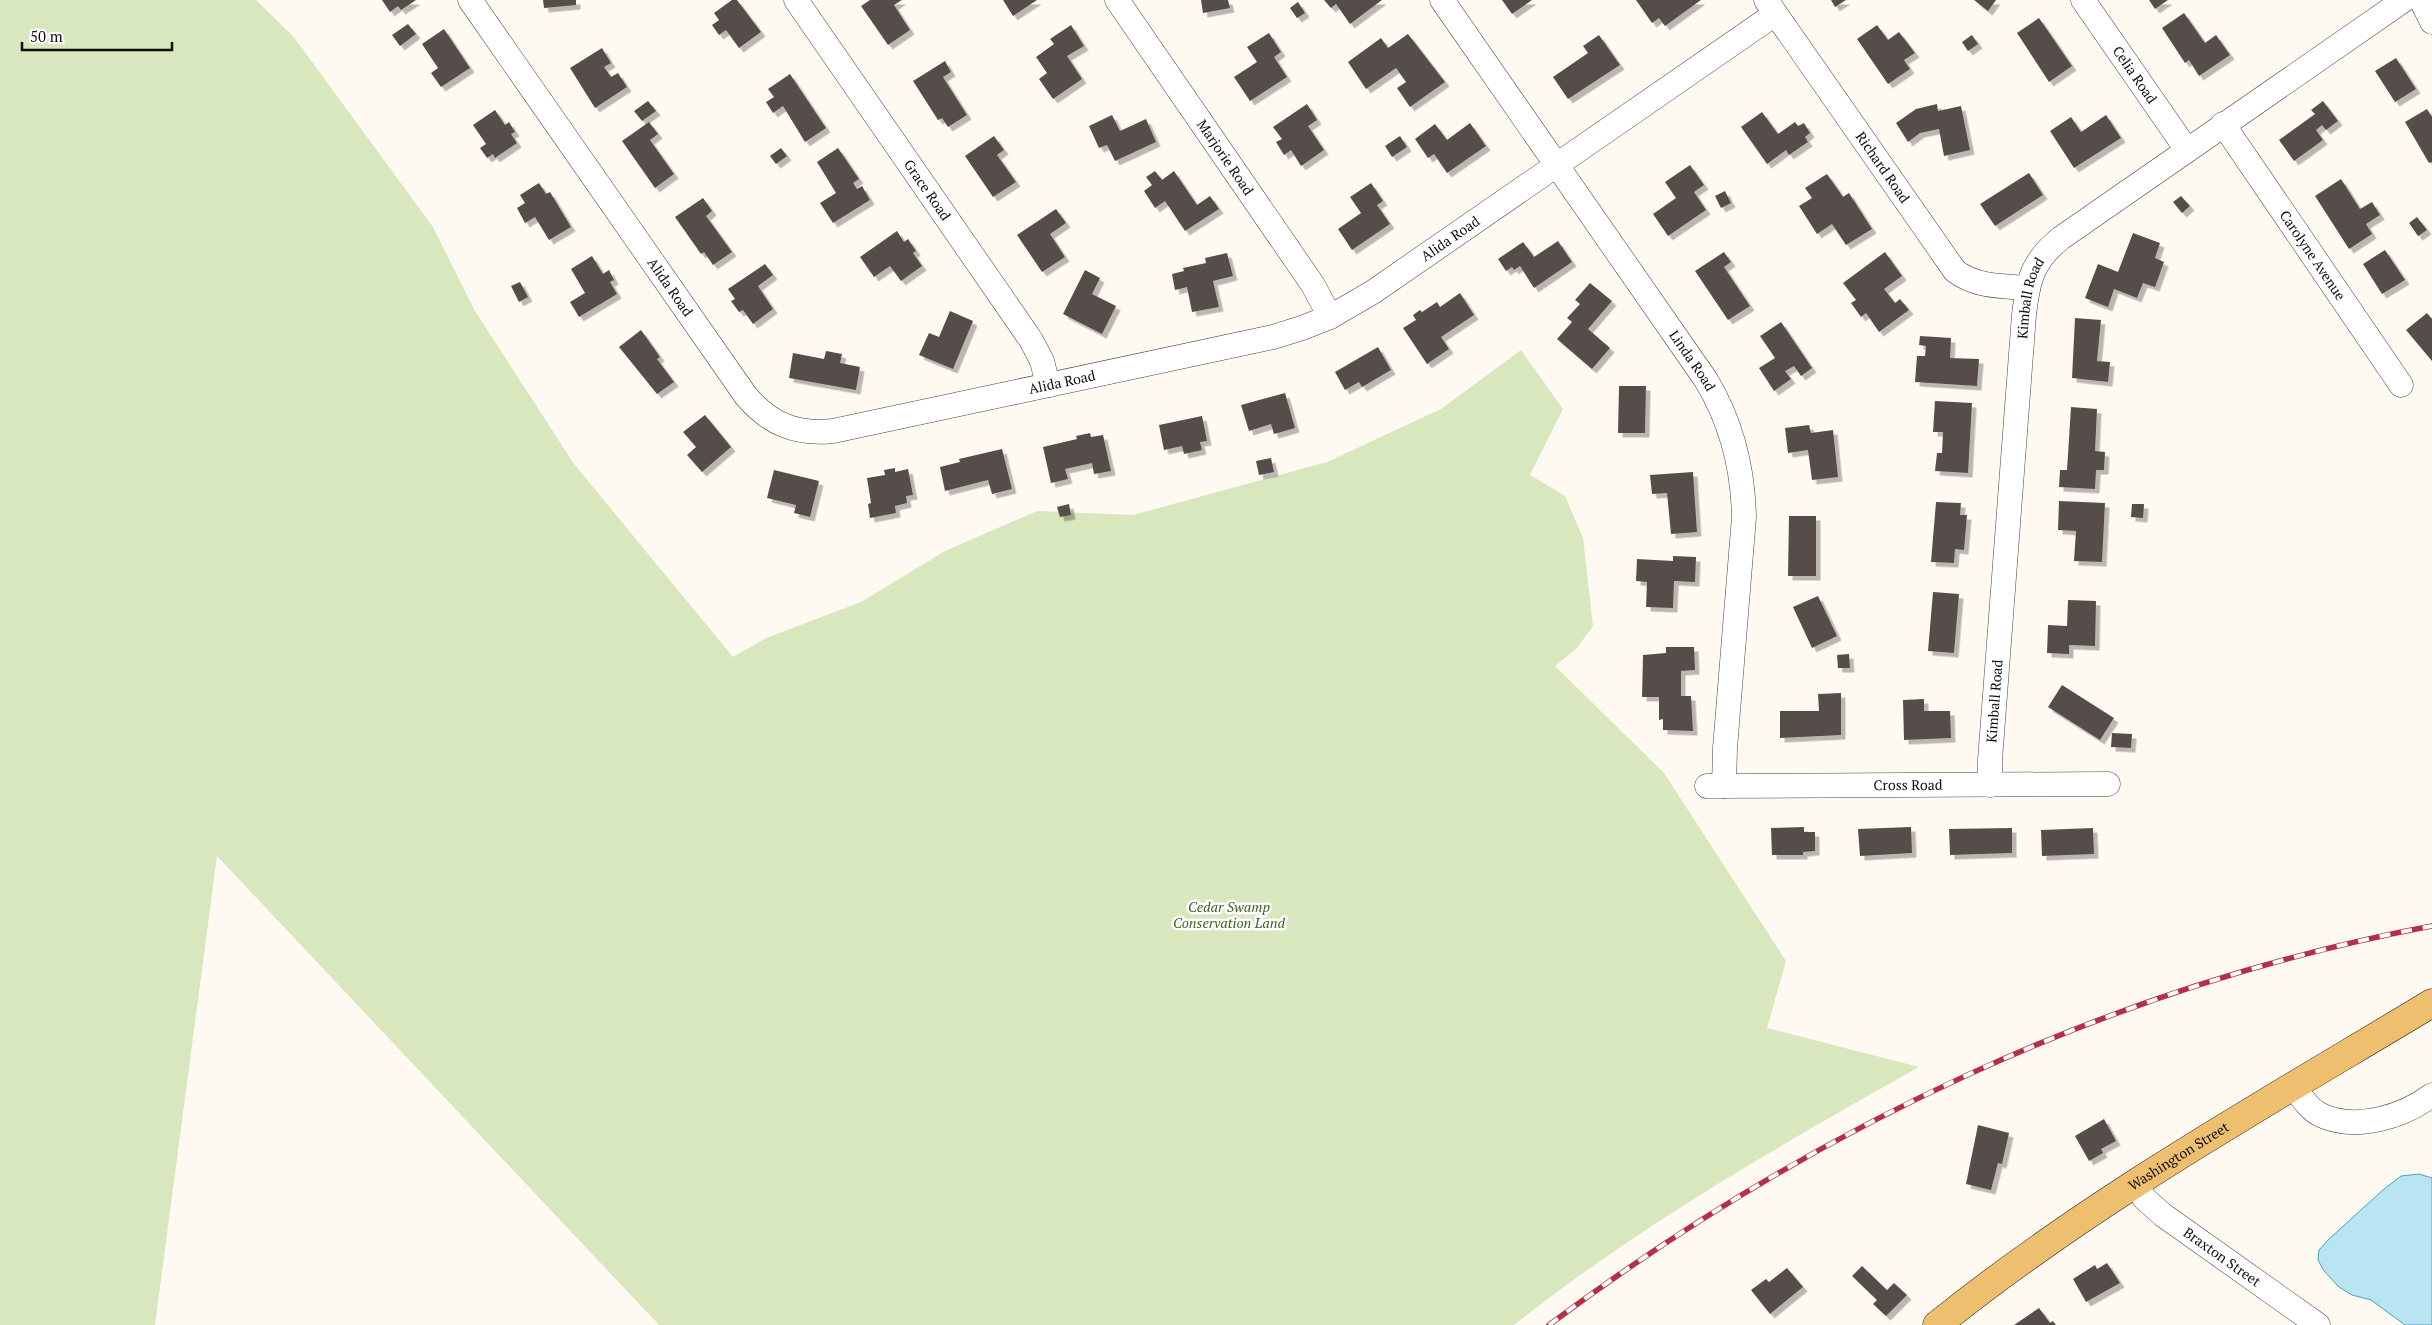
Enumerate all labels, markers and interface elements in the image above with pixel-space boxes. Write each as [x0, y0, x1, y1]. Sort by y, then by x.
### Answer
scale bar [22, 20, 172, 52]
text: 50 m [30, 26, 63, 46]
street label: Celia Road [2109, 42, 2162, 107]
street label: Marjorie Road [1193, 116, 1258, 199]
street label: Richard Road [1852, 128, 1915, 207]
street label: Grace Road [900, 156, 956, 224]
street label: Carolyne Avenue [2276, 206, 2350, 304]
street label: Alida Road [1417, 211, 1483, 265]
street label: Kimball Road [2012, 253, 2048, 340]
street label: Alida Road [643, 254, 698, 320]
street label: Linda Road [1665, 326, 1720, 394]
street label: Alida Road [1027, 365, 1097, 398]
street label: Kimball Road [1981, 659, 2007, 743]
street label: Cross Road [1873, 775, 1943, 794]
park label: Cedar Swamp Conservation Land [1173, 897, 1285, 932]
street label: Washington Street [2124, 1117, 2233, 1195]
street label: Braxton Street [2180, 1223, 2265, 1291]

